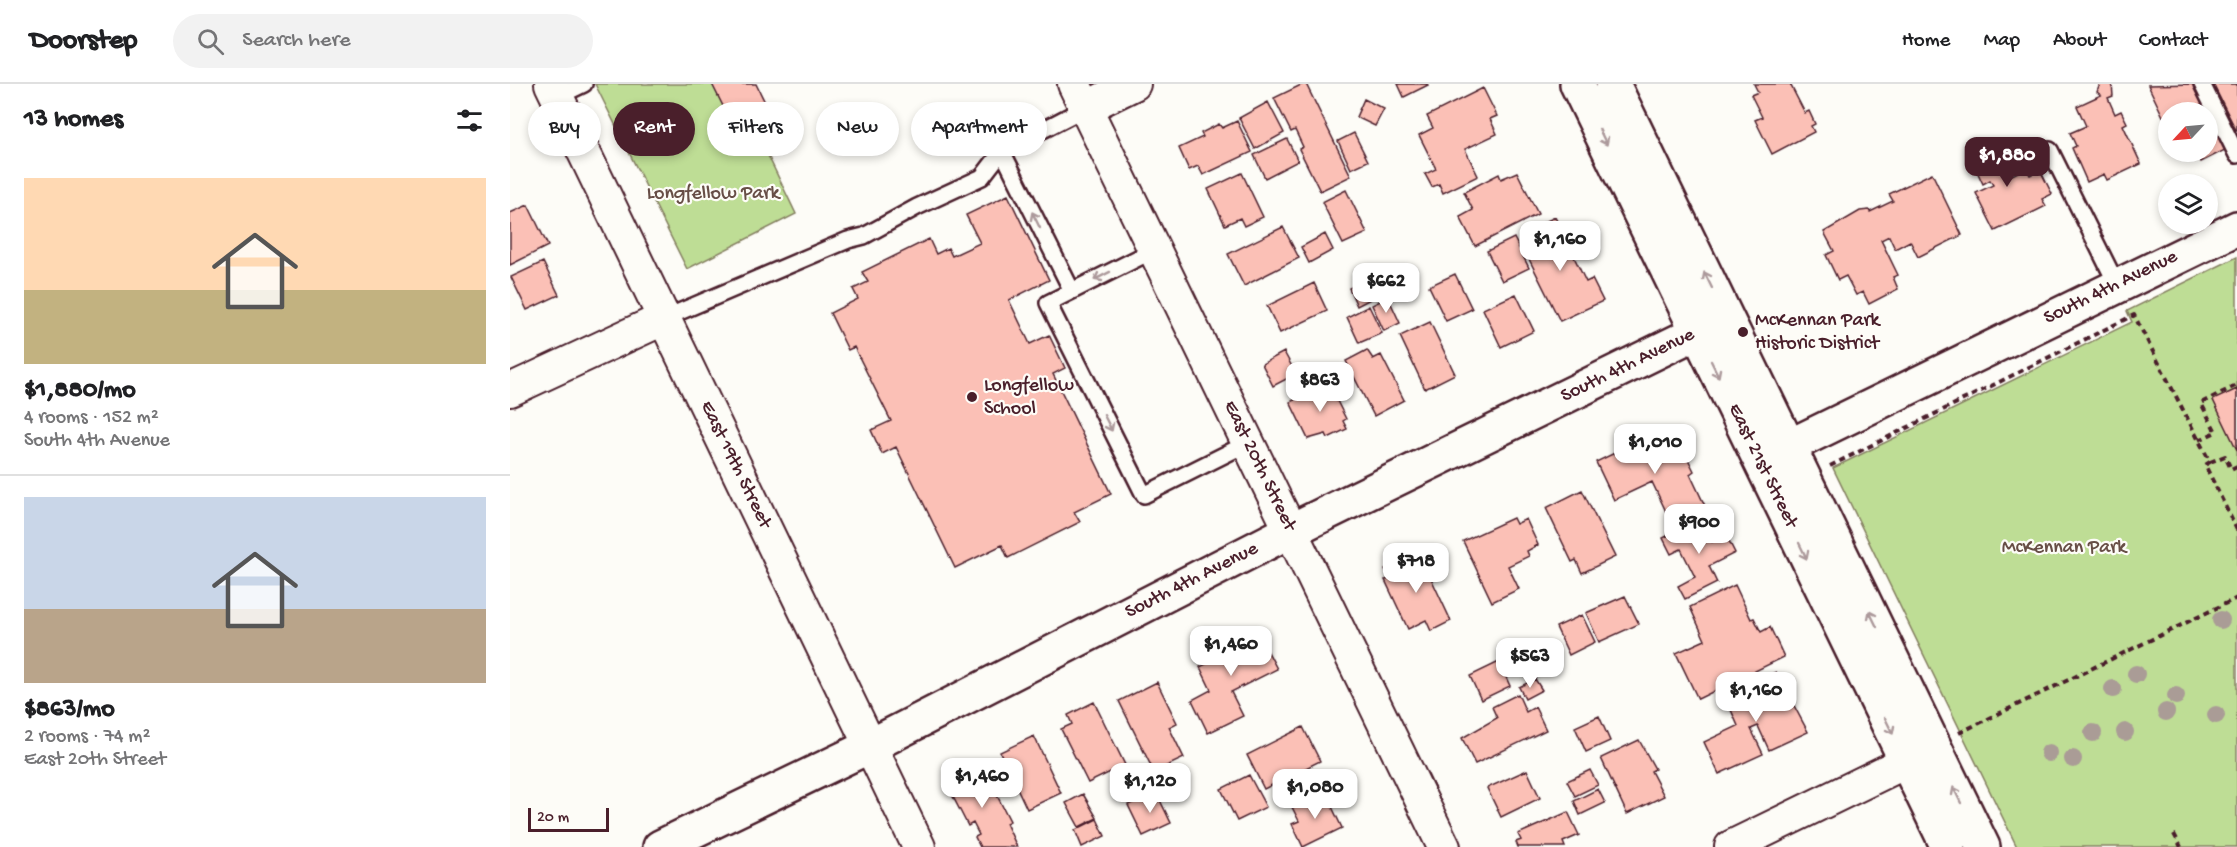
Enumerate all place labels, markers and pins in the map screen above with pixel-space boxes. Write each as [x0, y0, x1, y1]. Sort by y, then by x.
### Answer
pin: $1,880 [1958, 137, 2056, 188]
pin: $1,160 [1511, 221, 1609, 272]
pin: $662 [1350, 263, 1422, 314]
place label: McKennan Park Historic District [1755, 310, 1882, 356]
marker: McKennan Park Historic District [1736, 325, 1750, 339]
pin: $863 [1284, 362, 1356, 413]
place label: Longfellow School [984, 375, 1074, 421]
marker: Longfellow School [965, 390, 979, 404]
pin: $1,010 [1606, 424, 1704, 475]
pin: $900 [1663, 504, 1735, 555]
pin: $718 [1380, 543, 1452, 594]
pin: $1,460 [1182, 626, 1280, 677]
pin: $563 [1494, 638, 1566, 689]
pin: $1,160 [1707, 672, 1805, 723]
pin: $1,460 [933, 758, 1031, 809]
pin: $1,120 [1101, 763, 1199, 814]
pin: $1,080 [1266, 769, 1364, 820]

